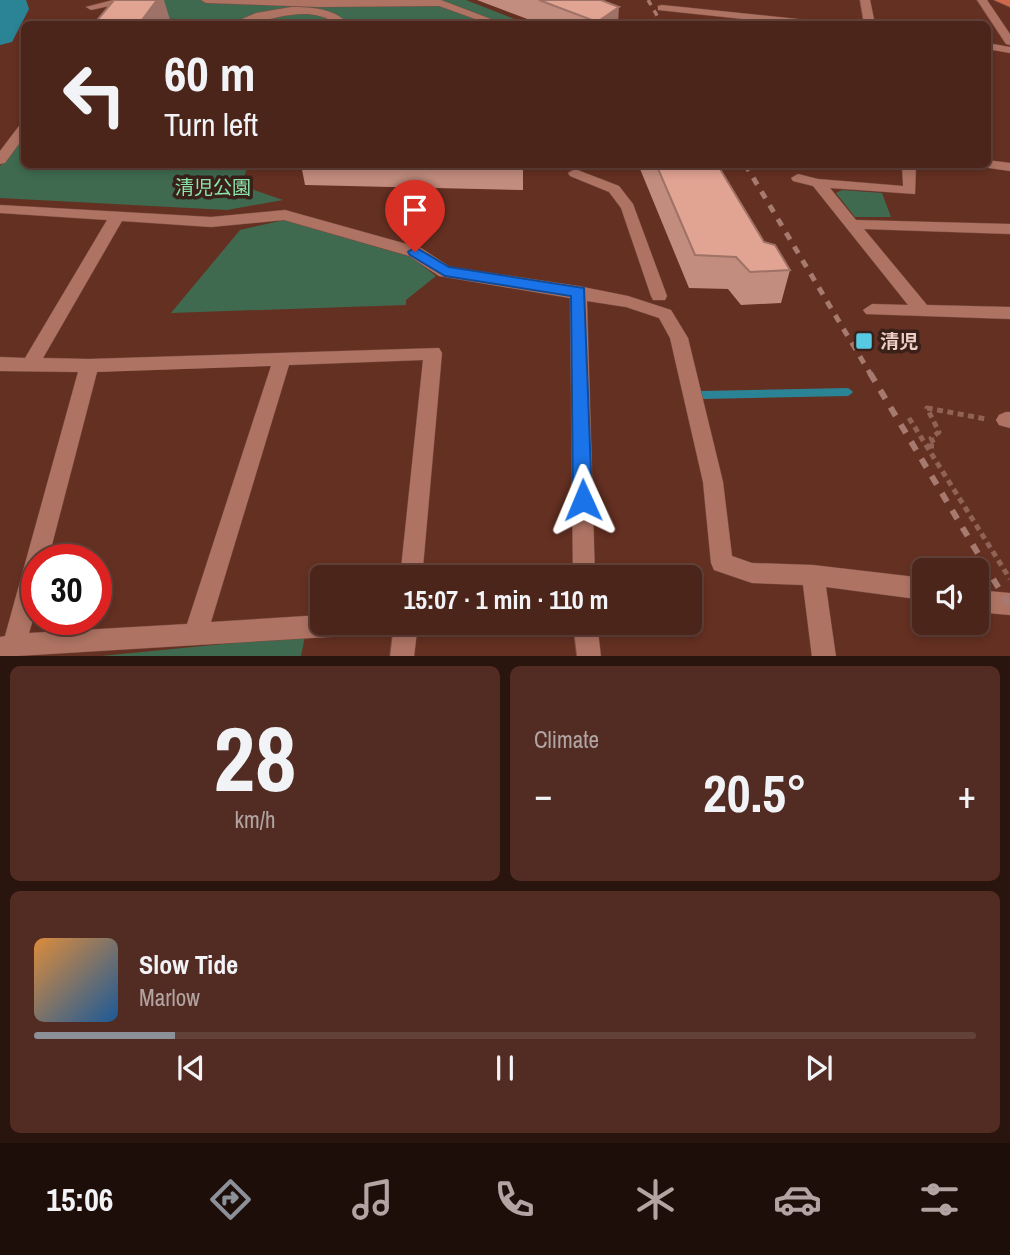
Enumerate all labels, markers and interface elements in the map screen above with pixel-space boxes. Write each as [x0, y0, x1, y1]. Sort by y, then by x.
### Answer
text: 60 m [164, 40, 256, 106]
icon: left [49, 49, 140, 140]
text: Turn left [164, 103, 258, 146]
park label: 清児公園 [175, 174, 251, 200]
pin [385, 180, 445, 252]
icon: arrive [396, 191, 434, 229]
place label: 清児 [880, 328, 918, 354]
marker: 清児 [854, 331, 874, 351]
position arrow [546, 463, 620, 537]
speed limit sign: 30 [21, 544, 112, 635]
map controls [912, 558, 989, 635]
button: sound [912, 558, 989, 635]
text: 15:07 · 1 min · 110 m [403, 582, 609, 617]
text: 28 [214, 697, 297, 819]
text: Climate [534, 724, 599, 755]
text: 20.5° [703, 758, 807, 828]
text: − [534, 769, 552, 820]
text: + [958, 769, 976, 820]
text: km/h [235, 804, 275, 835]
text: Slow Tide [139, 947, 238, 982]
text: Marlow [139, 982, 200, 1013]
icon: previous [172, 1049, 210, 1087]
icon: pause [486, 1049, 524, 1087]
icon: next [800, 1049, 838, 1087]
icon: directions [206, 1175, 255, 1224]
icon: music [348, 1175, 397, 1224]
icon: phone [490, 1175, 539, 1224]
icon: climate [631, 1175, 680, 1224]
icon: car [773, 1175, 822, 1224]
icon: filters [915, 1175, 964, 1224]
text: 15:06 [46, 1178, 113, 1221]

